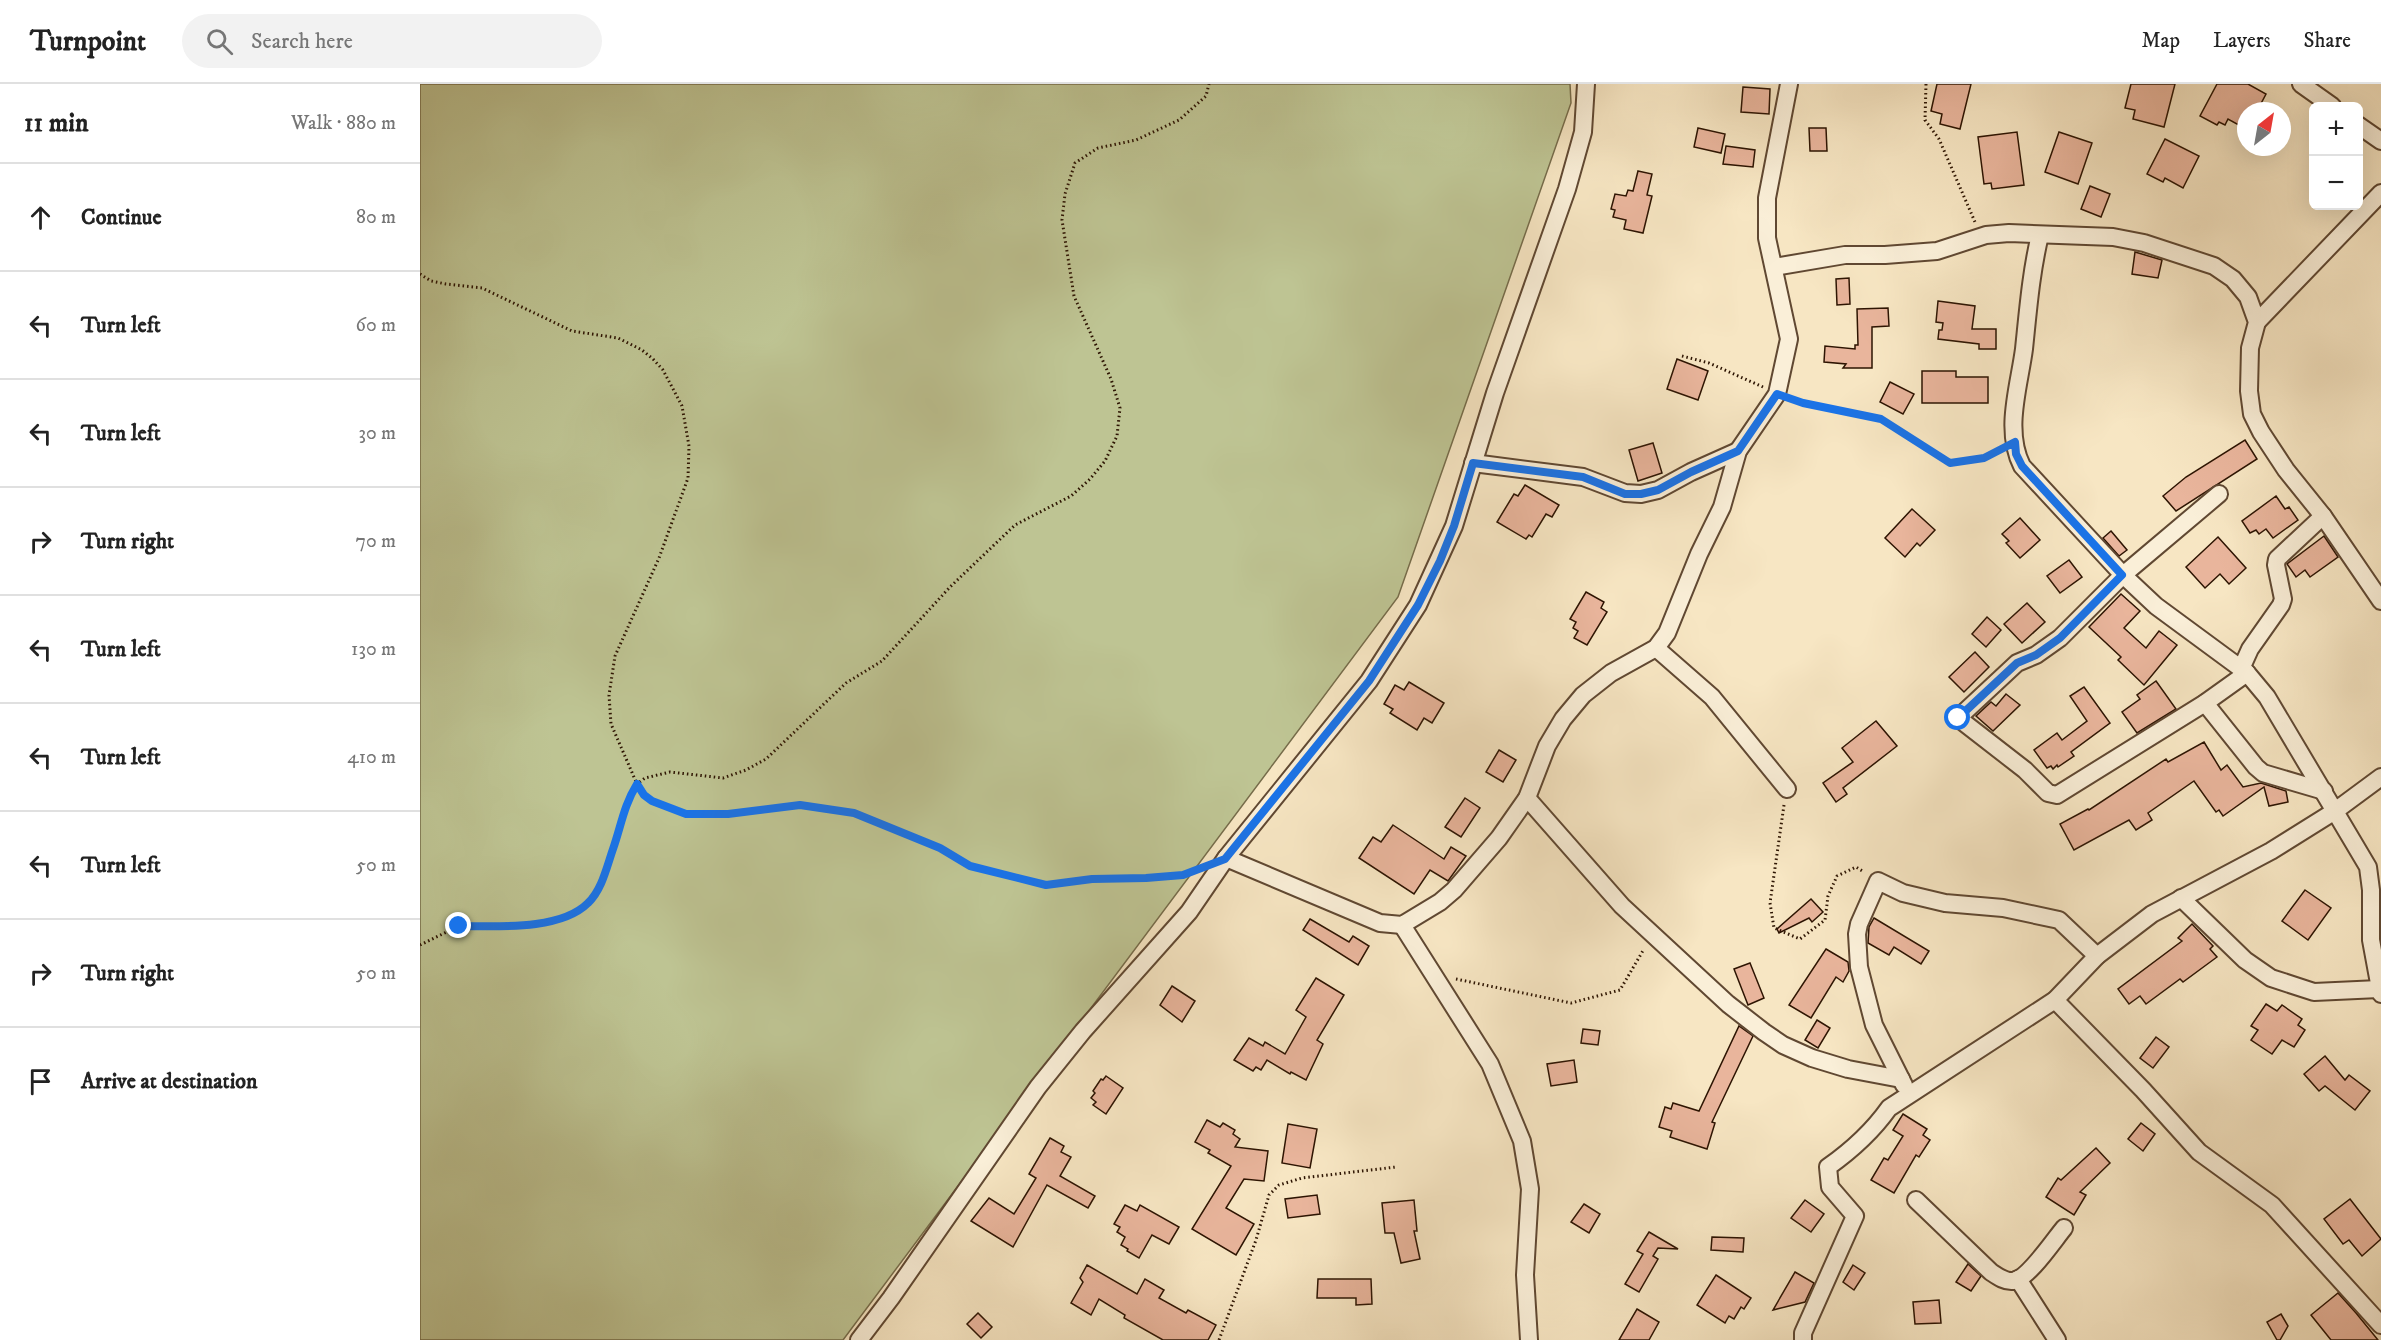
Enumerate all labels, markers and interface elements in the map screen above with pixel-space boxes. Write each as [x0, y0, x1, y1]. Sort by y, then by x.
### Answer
search box [182, 14, 602, 68]
text: Turnpoint [30, 24, 146, 59]
icon: search [203, 25, 236, 58]
text: Search here [251, 28, 353, 55]
text: Map [2141, 28, 2180, 54]
text: Layers [2213, 28, 2271, 54]
text: Share [2304, 28, 2351, 54]
north arrow [2237, 102, 2291, 156]
map controls [2309, 102, 2363, 210]
button: + [2309, 102, 2363, 156]
text: 11 min [24, 107, 89, 140]
text: Walk · 880 m [291, 111, 396, 136]
button: − [2309, 156, 2363, 210]
icon: ahead [24, 201, 57, 234]
text: Continue [81, 204, 162, 231]
text: 80 m [356, 205, 396, 230]
icon: left [24, 309, 57, 342]
text: Turn left [81, 312, 161, 339]
text: 60 m [356, 313, 396, 338]
icon: left [24, 417, 57, 450]
text: Turn left [81, 420, 161, 447]
text: 30 m [358, 421, 396, 446]
icon: right [24, 525, 57, 558]
text: Turn right [81, 528, 174, 555]
text: 70 m [355, 529, 396, 554]
icon: left [24, 633, 57, 666]
text: Turn left [81, 636, 161, 663]
text: 130 m [351, 637, 396, 662]
route start [1944, 704, 1970, 730]
icon: left [24, 741, 57, 774]
text: Turn left [81, 744, 161, 771]
text: 410 m [347, 745, 396, 770]
icon: left [24, 849, 57, 882]
text: Turn left [81, 852, 161, 879]
text: 50 m [356, 853, 396, 878]
route end [445, 912, 471, 938]
icon: right [24, 957, 57, 990]
text: Turn right [81, 960, 174, 987]
text: 50 m [356, 961, 396, 986]
icon: arrive [24, 1065, 57, 1098]
text: Arrive at destination [81, 1068, 258, 1095]

